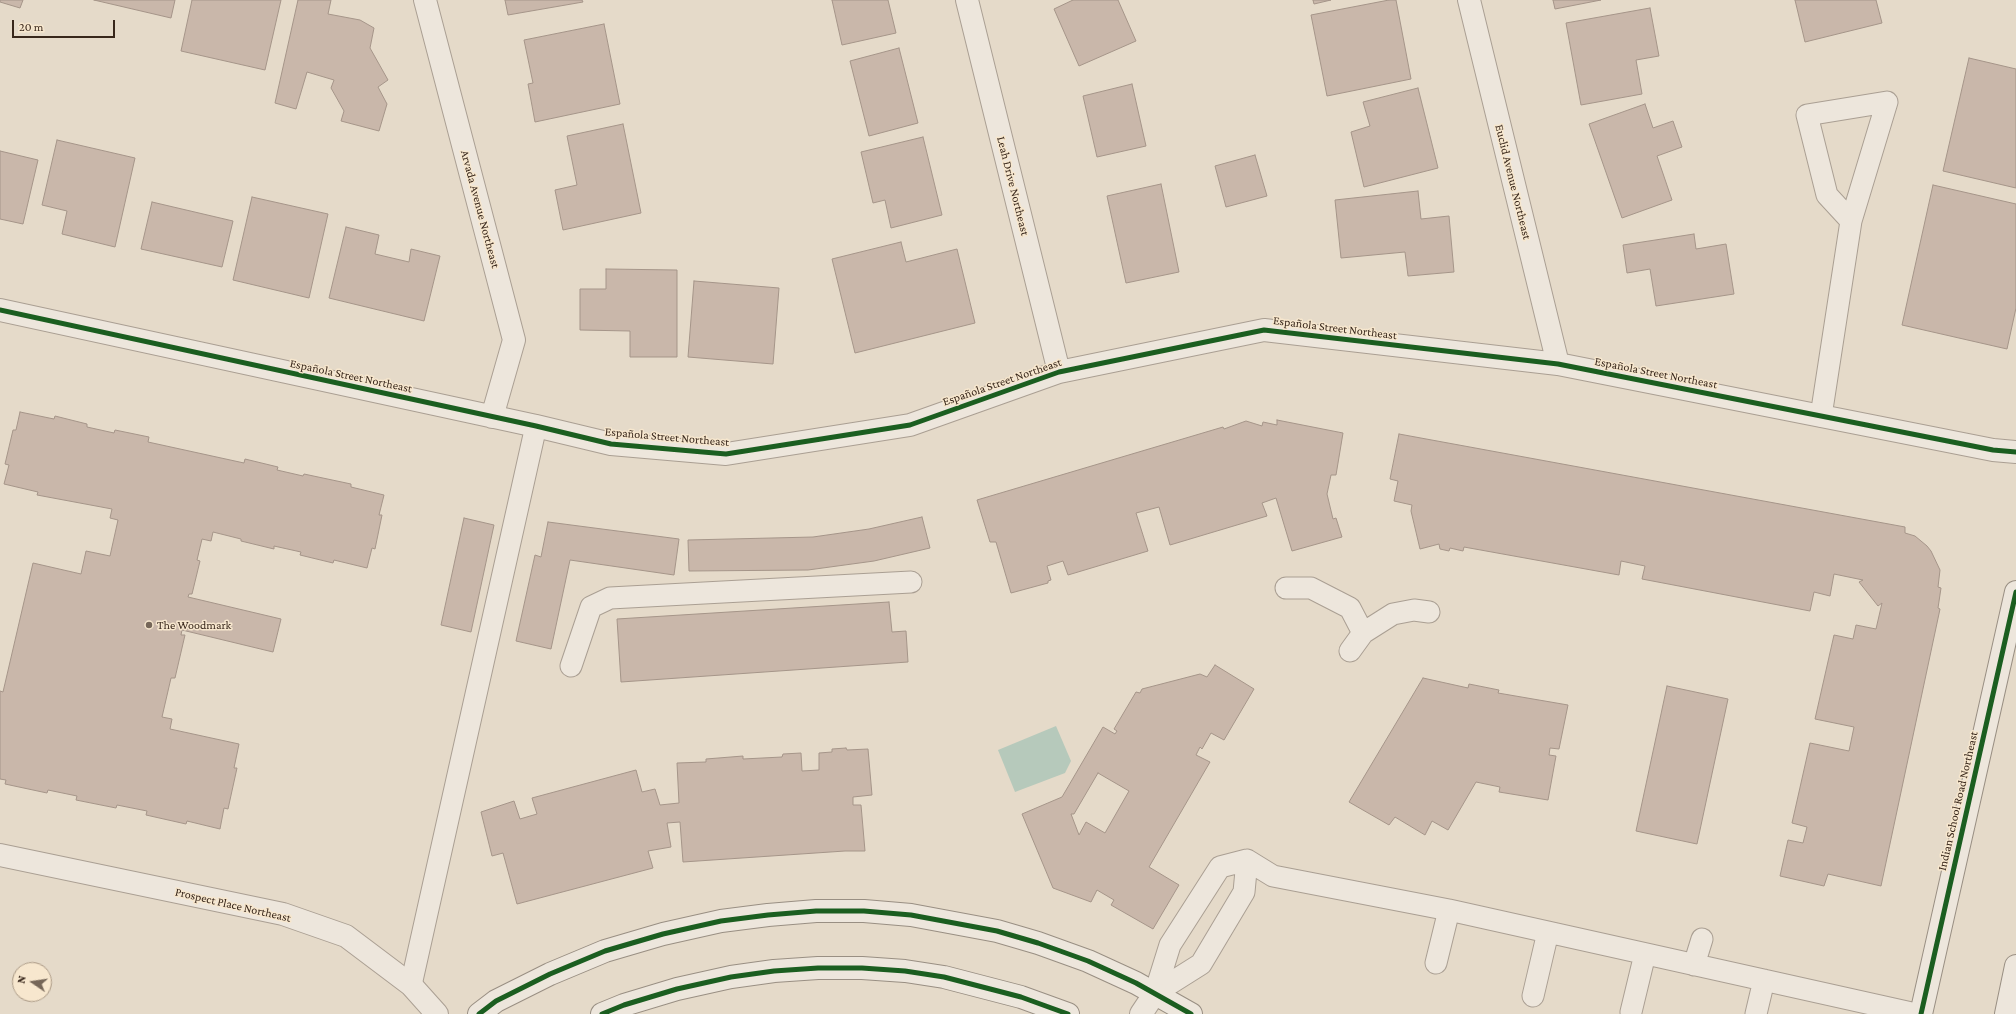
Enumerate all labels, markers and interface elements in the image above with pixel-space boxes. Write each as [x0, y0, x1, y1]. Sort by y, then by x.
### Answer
scale bar [14, 12, 117, 38]
text: 20 m [19, 20, 43, 34]
street label: Euclid Avenue Northeast [1492, 123, 1534, 241]
street label: Leah Drive Northeast [994, 135, 1032, 237]
street label: Arvada Avenue Northeast [457, 148, 503, 270]
street label: Española Street Northeast [1272, 313, 1398, 343]
street label: Española Street Northeast [1593, 354, 1719, 392]
street label: Española Street Northeast [941, 355, 1063, 409]
street label: Española Street Northeast [288, 356, 414, 396]
street label: Española Street Northeast [604, 424, 730, 450]
place label: The Woodmark [157, 618, 231, 632]
marker: The Woodmark [144, 620, 154, 630]
street label: Indian School Road Northeast [1935, 730, 1981, 872]
street label: Prospect Place Northeast [174, 885, 292, 925]
north arrow [12, 962, 52, 1002]
text: N [15, 975, 28, 985]

